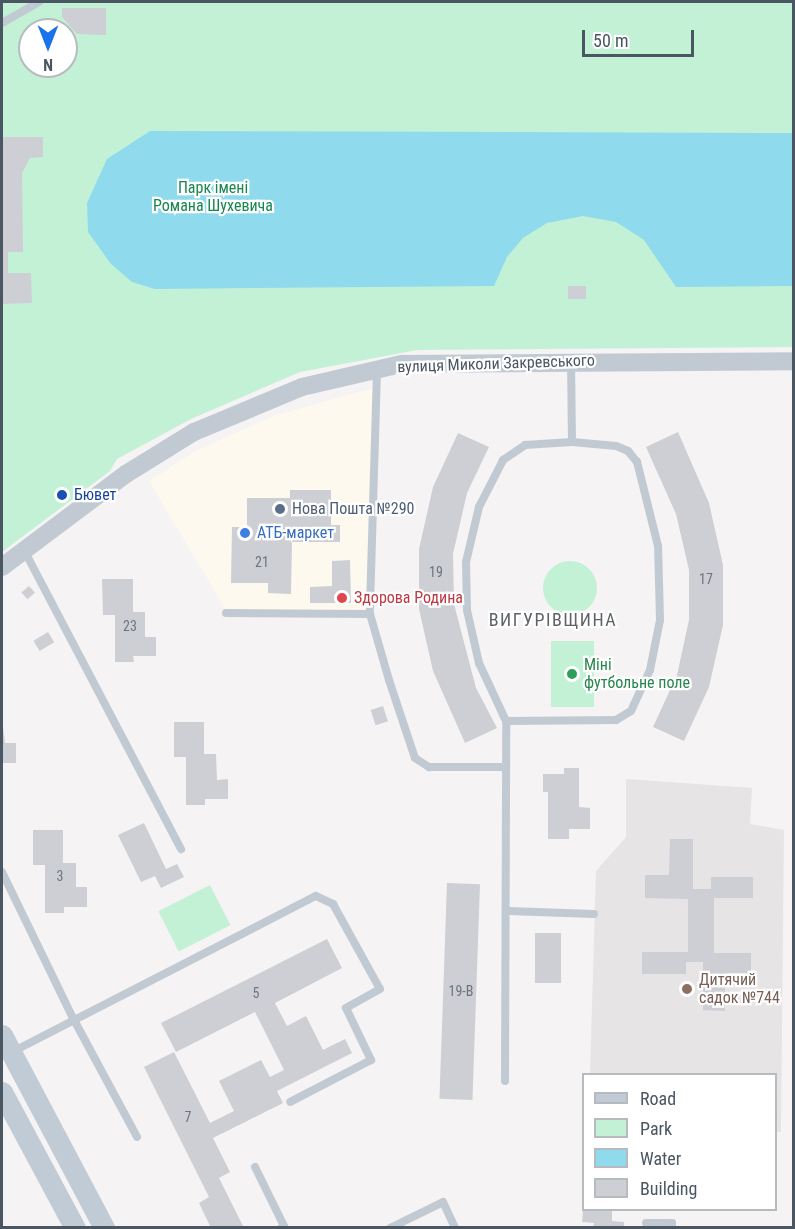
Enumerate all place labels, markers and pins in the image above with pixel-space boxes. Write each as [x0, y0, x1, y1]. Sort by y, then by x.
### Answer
place label: Бювет [74, 485, 116, 505]
marker: Бювет [55, 488, 69, 502]
place label: Нова Пошта №290 [292, 499, 414, 519]
marker: Нова Пошта №290 [273, 502, 287, 516]
place label: АТБ-маркет [257, 523, 334, 543]
marker: АТБ-маркет [238, 526, 252, 540]
place label: Здорова Родина [354, 588, 463, 608]
marker: Здорова Родина [335, 591, 349, 605]
place label: Міні футбольне поле [584, 655, 690, 693]
marker: Міні футбольне поле [565, 667, 579, 681]
place label: Дитячий садок №744 [699, 970, 780, 1008]
marker: Дитячий садок №744 [680, 982, 694, 996]

